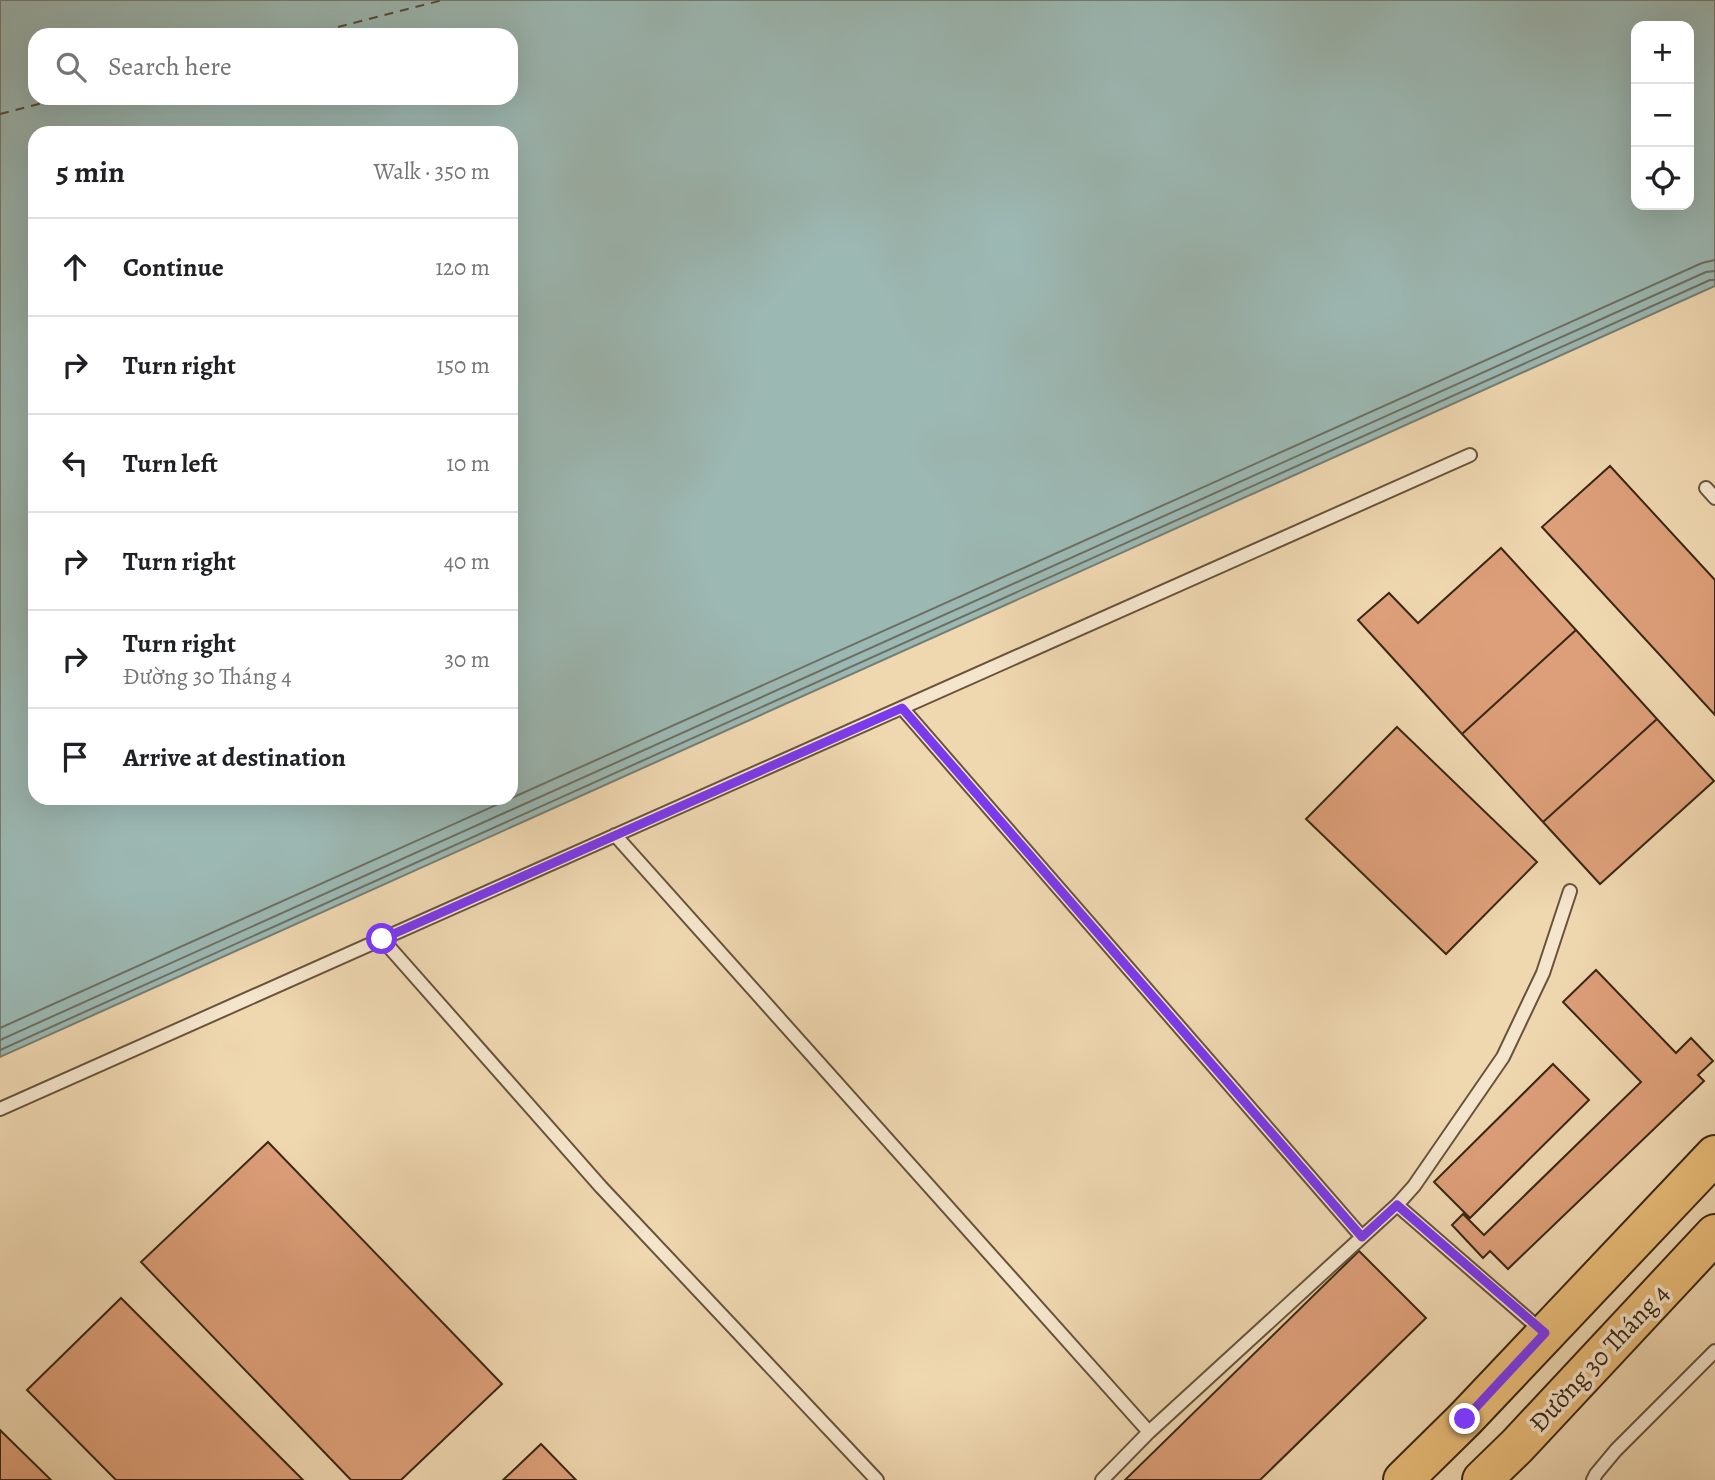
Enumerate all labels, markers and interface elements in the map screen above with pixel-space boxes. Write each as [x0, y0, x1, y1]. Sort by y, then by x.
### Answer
map controls [1631, 21, 1694, 210]
button: + [1631, 21, 1694, 84]
search box [28, 28, 518, 105]
icon: search [52, 48, 90, 86]
text: Search here [108, 49, 232, 84]
button: − [1631, 84, 1694, 147]
button: locate [1631, 147, 1694, 210]
text: 5 min [56, 152, 125, 192]
text: Walk · 350 m [374, 156, 490, 187]
icon: ahead [56, 248, 94, 286]
text: Continue [123, 250, 224, 285]
text: 120 m [435, 252, 490, 283]
icon: right [56, 346, 94, 384]
text: Turn right [123, 348, 236, 383]
text: 150 m [436, 350, 490, 381]
icon: left [56, 444, 94, 482]
text: Turn left [123, 446, 218, 481]
text: 10 m [446, 448, 490, 479]
icon: right [56, 542, 94, 580]
text: Turn right [123, 544, 236, 579]
text: 40 m [444, 546, 490, 577]
text: Turn right [123, 626, 236, 661]
icon: right [56, 640, 94, 678]
text: 30 m [444, 644, 490, 675]
text: Đường 30 Tháng 4 [123, 661, 292, 692]
icon: arrive [56, 738, 94, 776]
text: Arrive at destination [123, 740, 346, 775]
route start [366, 923, 397, 954]
street label: Đường 30 Tháng 4 [1521, 1276, 1677, 1440]
route end [1449, 1403, 1480, 1434]

